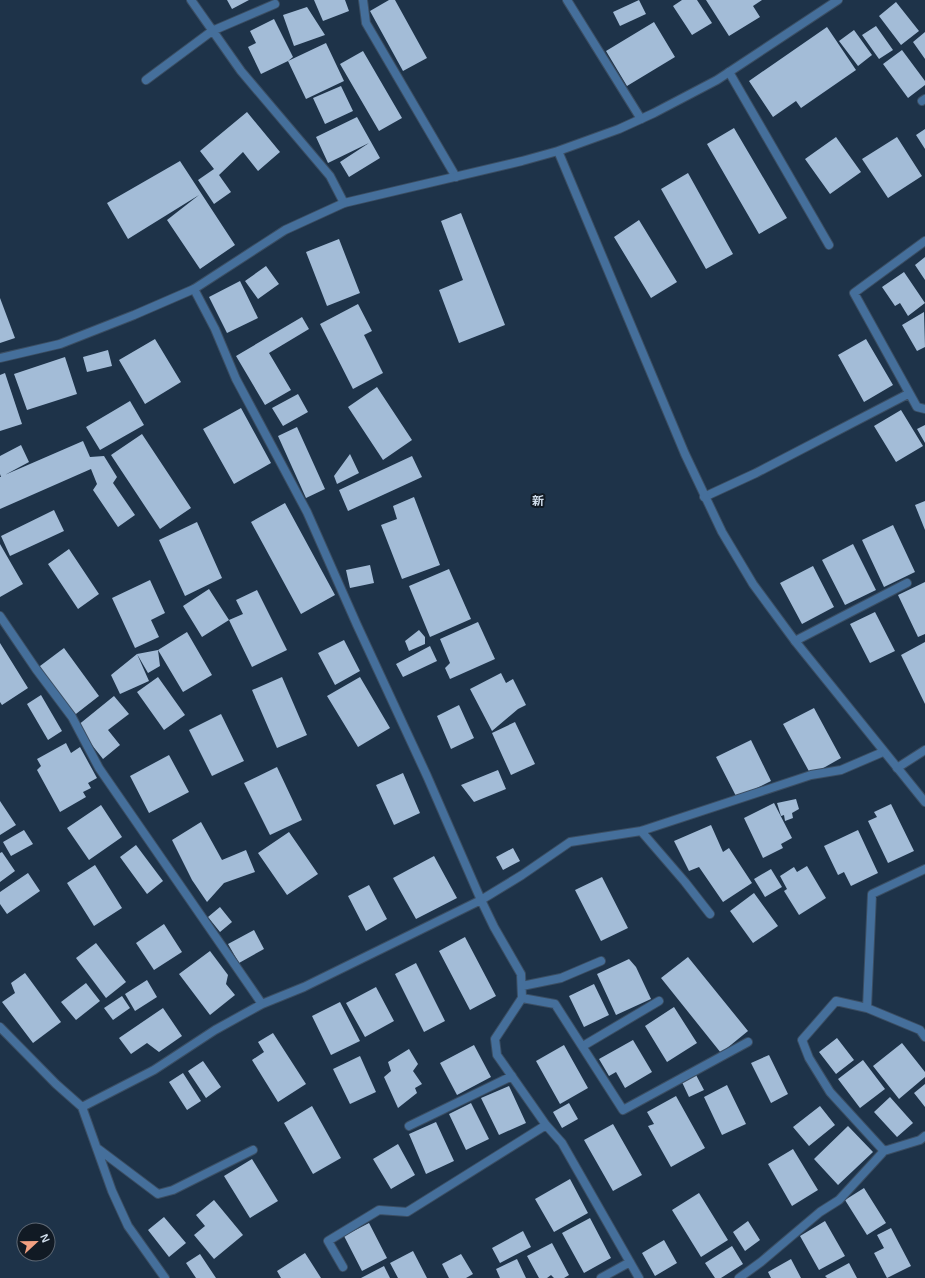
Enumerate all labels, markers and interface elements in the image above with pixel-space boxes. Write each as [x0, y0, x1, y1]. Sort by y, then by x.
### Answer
district label: 新 [532, 494, 544, 508]
north arrow [16, 1222, 56, 1262]
text: N [38, 1232, 52, 1244]

